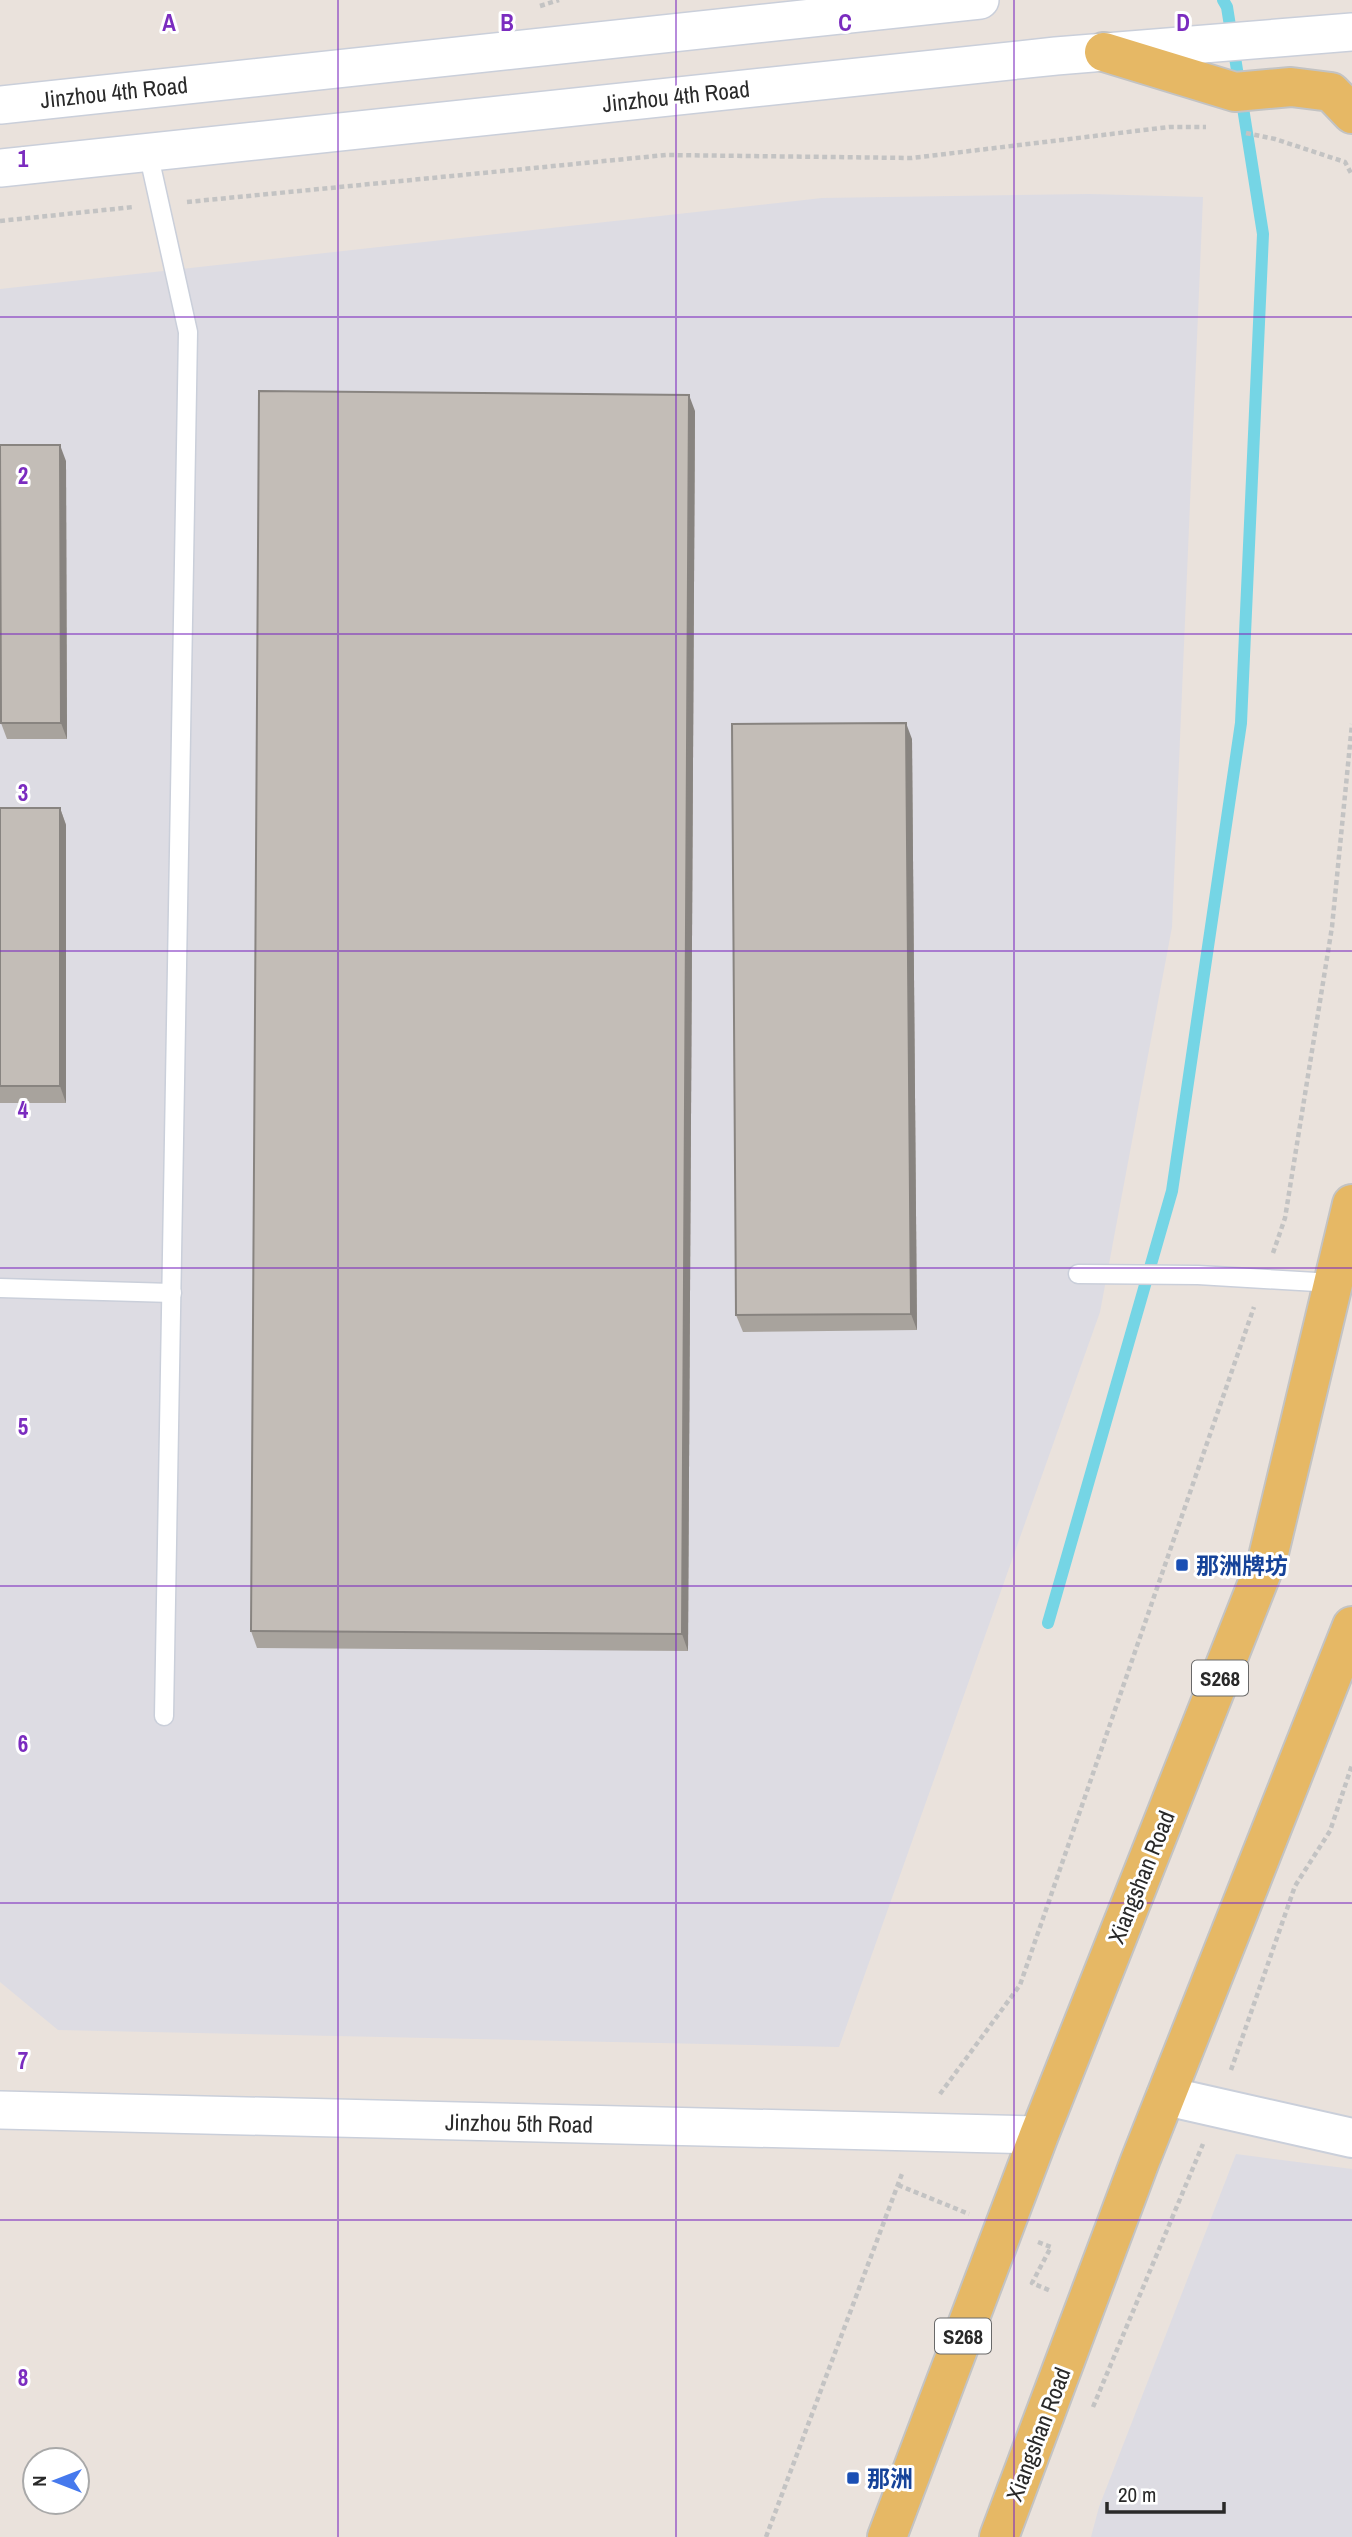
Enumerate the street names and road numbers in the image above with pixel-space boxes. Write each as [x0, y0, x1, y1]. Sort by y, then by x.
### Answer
street label: Jinzhou 4th Road [39, 69, 189, 115]
street label: Jinzhou 4th Road [601, 73, 751, 119]
road number: S268 [1192, 1660, 1248, 1696]
street label: Xiangshan Road [1100, 1806, 1182, 1948]
street label: Jinzhou 5th Road [445, 2106, 593, 2140]
road number: S268 [935, 2318, 991, 2354]
street label: Xiangshan Road [998, 2363, 1078, 2505]

